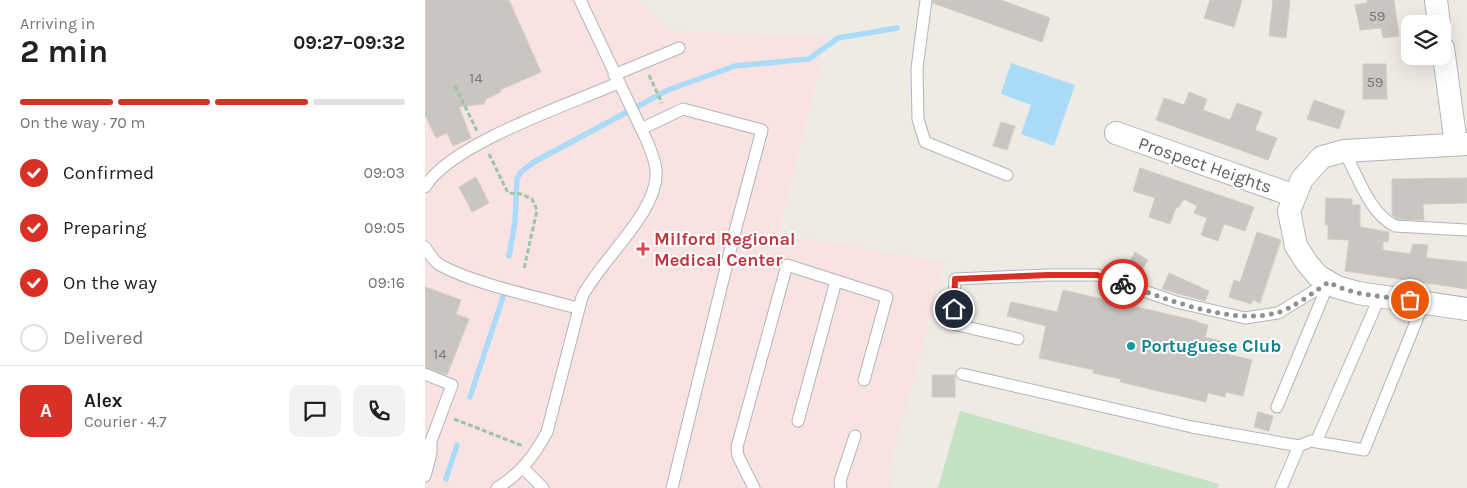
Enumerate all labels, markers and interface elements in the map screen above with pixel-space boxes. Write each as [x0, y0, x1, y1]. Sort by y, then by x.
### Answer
house number: 59 [1368, 7, 1386, 25]
text: Arriving in [20, 14, 95, 33]
map controls [1401, 15, 1451, 65]
button: layers [1401, 15, 1451, 65]
text: 09:27–09:32 [293, 32, 405, 54]
text: 2 min [20, 33, 108, 70]
house number: 14 [469, 69, 483, 87]
house number: 59 [1366, 73, 1384, 91]
text: On the way · 70 m [20, 113, 146, 132]
street label: Prospect Heights [1135, 132, 1275, 198]
icon: check [20, 159, 48, 187]
text: Confirmed [63, 162, 154, 184]
text: 09:03 [364, 163, 405, 182]
icon: check [20, 214, 48, 242]
text: Preparing [63, 217, 146, 239]
text: 09:05 [364, 218, 405, 237]
place label: Milford Regional Medical Center [654, 228, 796, 271]
marker: Milford Regional Medical Center [636, 242, 650, 256]
courier [1098, 259, 1148, 309]
icon: check [20, 269, 48, 297]
icon: bike [1109, 270, 1137, 298]
text: On the way [63, 272, 157, 294]
text: 09:16 [368, 273, 405, 292]
pin [1389, 279, 1431, 321]
icon: bag [1396, 286, 1424, 314]
pin [933, 288, 975, 330]
icon: home [940, 295, 968, 323]
text: Delivered [63, 327, 143, 349]
place label: Portuguese Club [1141, 335, 1281, 357]
marker: Portuguese Club [1125, 340, 1137, 352]
house number: 14 [433, 345, 447, 363]
button: chat [289, 385, 341, 437]
button: phone [353, 385, 405, 437]
text: Alex [84, 390, 122, 412]
text: A [40, 400, 52, 422]
text: Courier · 4.7 [84, 412, 167, 431]

